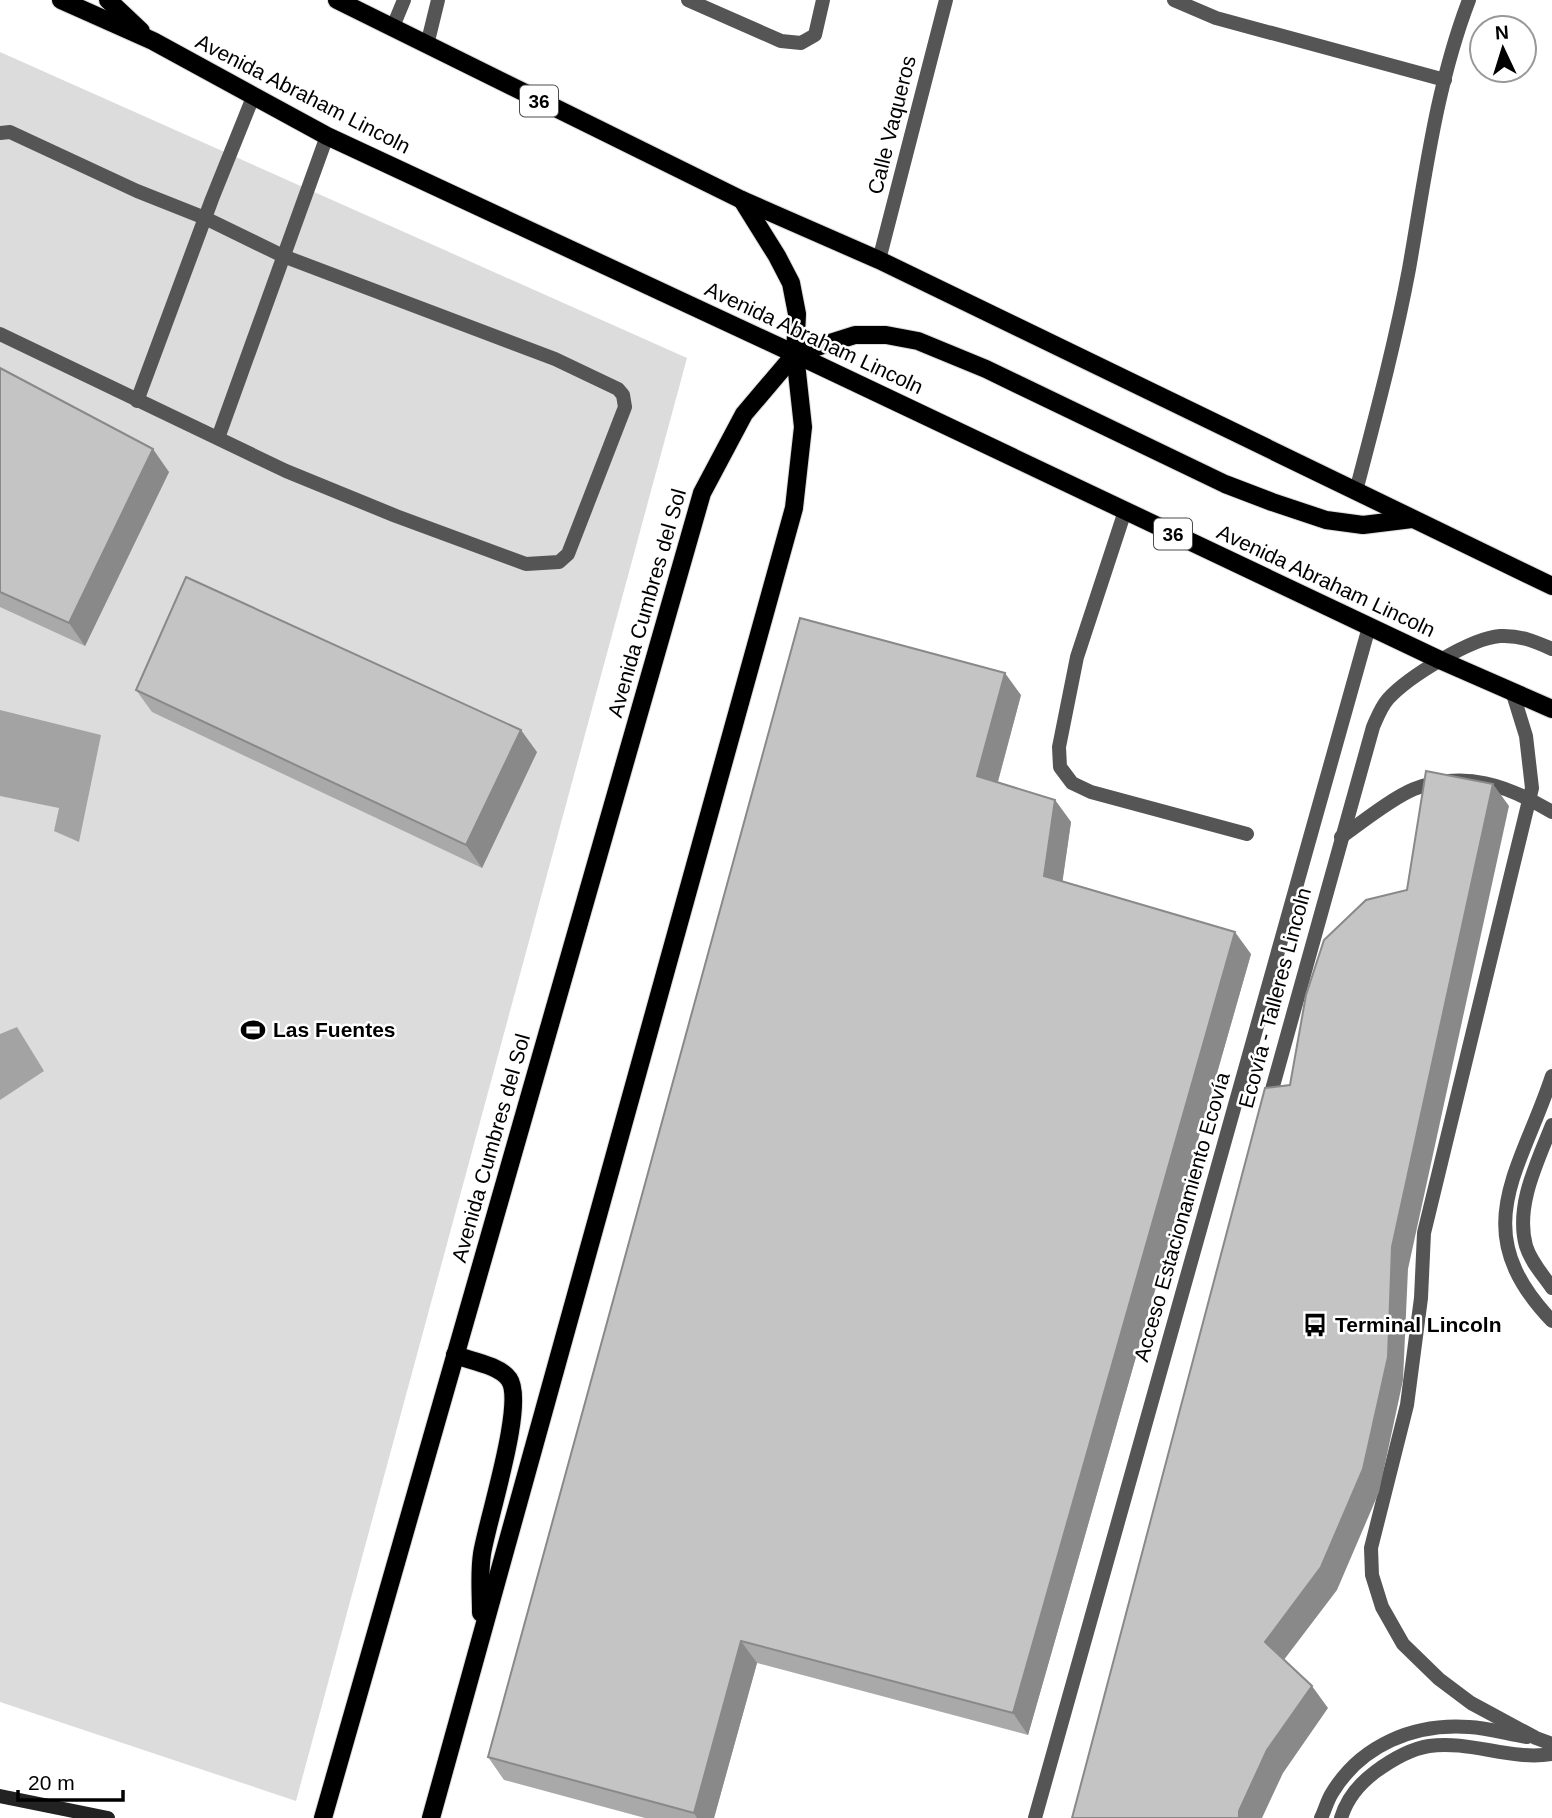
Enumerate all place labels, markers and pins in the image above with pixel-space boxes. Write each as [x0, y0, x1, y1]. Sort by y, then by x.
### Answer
sports icon: Las Fuentes [239, 1016, 267, 1044]
place label: Las Fuentes [273, 1018, 396, 1041]
bus stop icon: Terminal Lincoln [1301, 1311, 1329, 1339]
place label: Terminal Lincoln [1335, 1313, 1501, 1336]

